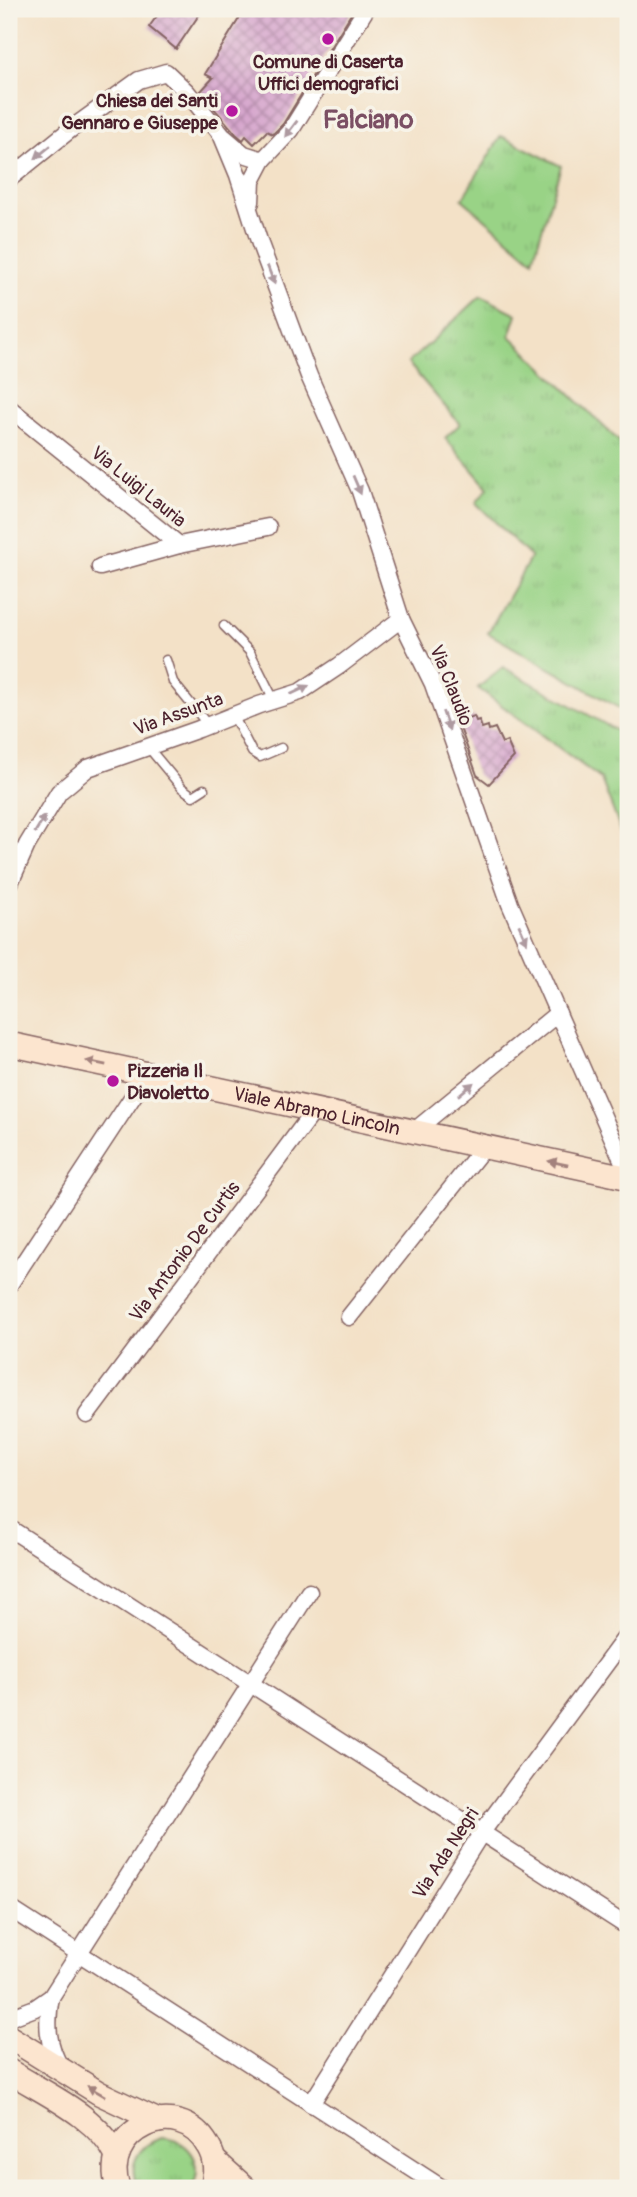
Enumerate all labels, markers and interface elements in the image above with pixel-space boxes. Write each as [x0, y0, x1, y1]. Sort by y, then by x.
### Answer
marker: Comune di Caserta Uffici demografici [320, 31, 336, 47]
place label: Comune di Caserta Uffici demografici [253, 50, 403, 96]
place label: Chiesa dei Santi Gennaro e Giuseppe [61, 89, 219, 135]
marker: Chiesa dei Santi Gennaro e Giuseppe [224, 103, 240, 119]
district label: Falciano [323, 104, 413, 136]
one-way arrow [283, 119, 298, 137]
one-way arrow [34, 144, 51, 159]
one-way arrow [266, 264, 277, 285]
street label: Via Luigi Lauria [86, 441, 191, 533]
one-way arrow [352, 475, 363, 496]
street label: Via Claudio [424, 642, 478, 729]
one-way arrow [290, 684, 310, 695]
street label: Via Assunta [130, 687, 226, 741]
one-way arrow [441, 710, 452, 731]
one-way arrow [34, 815, 46, 834]
one-way arrow [518, 924, 529, 945]
one-way arrow [85, 1058, 107, 1069]
place label: Pizzeria Il Diavoletto [127, 1059, 210, 1105]
marker: Pizzeria Il Diavoletto [105, 1073, 121, 1089]
one-way arrow [457, 1081, 475, 1097]
street label: Viale Abramo Lincoln [231, 1082, 402, 1141]
one-way arrow [547, 1158, 569, 1169]
street label: Via Antonio De Curtis [124, 1176, 246, 1327]
street label: Via Ada Negri [407, 1803, 484, 1904]
one-way arrow [87, 2085, 106, 2097]

